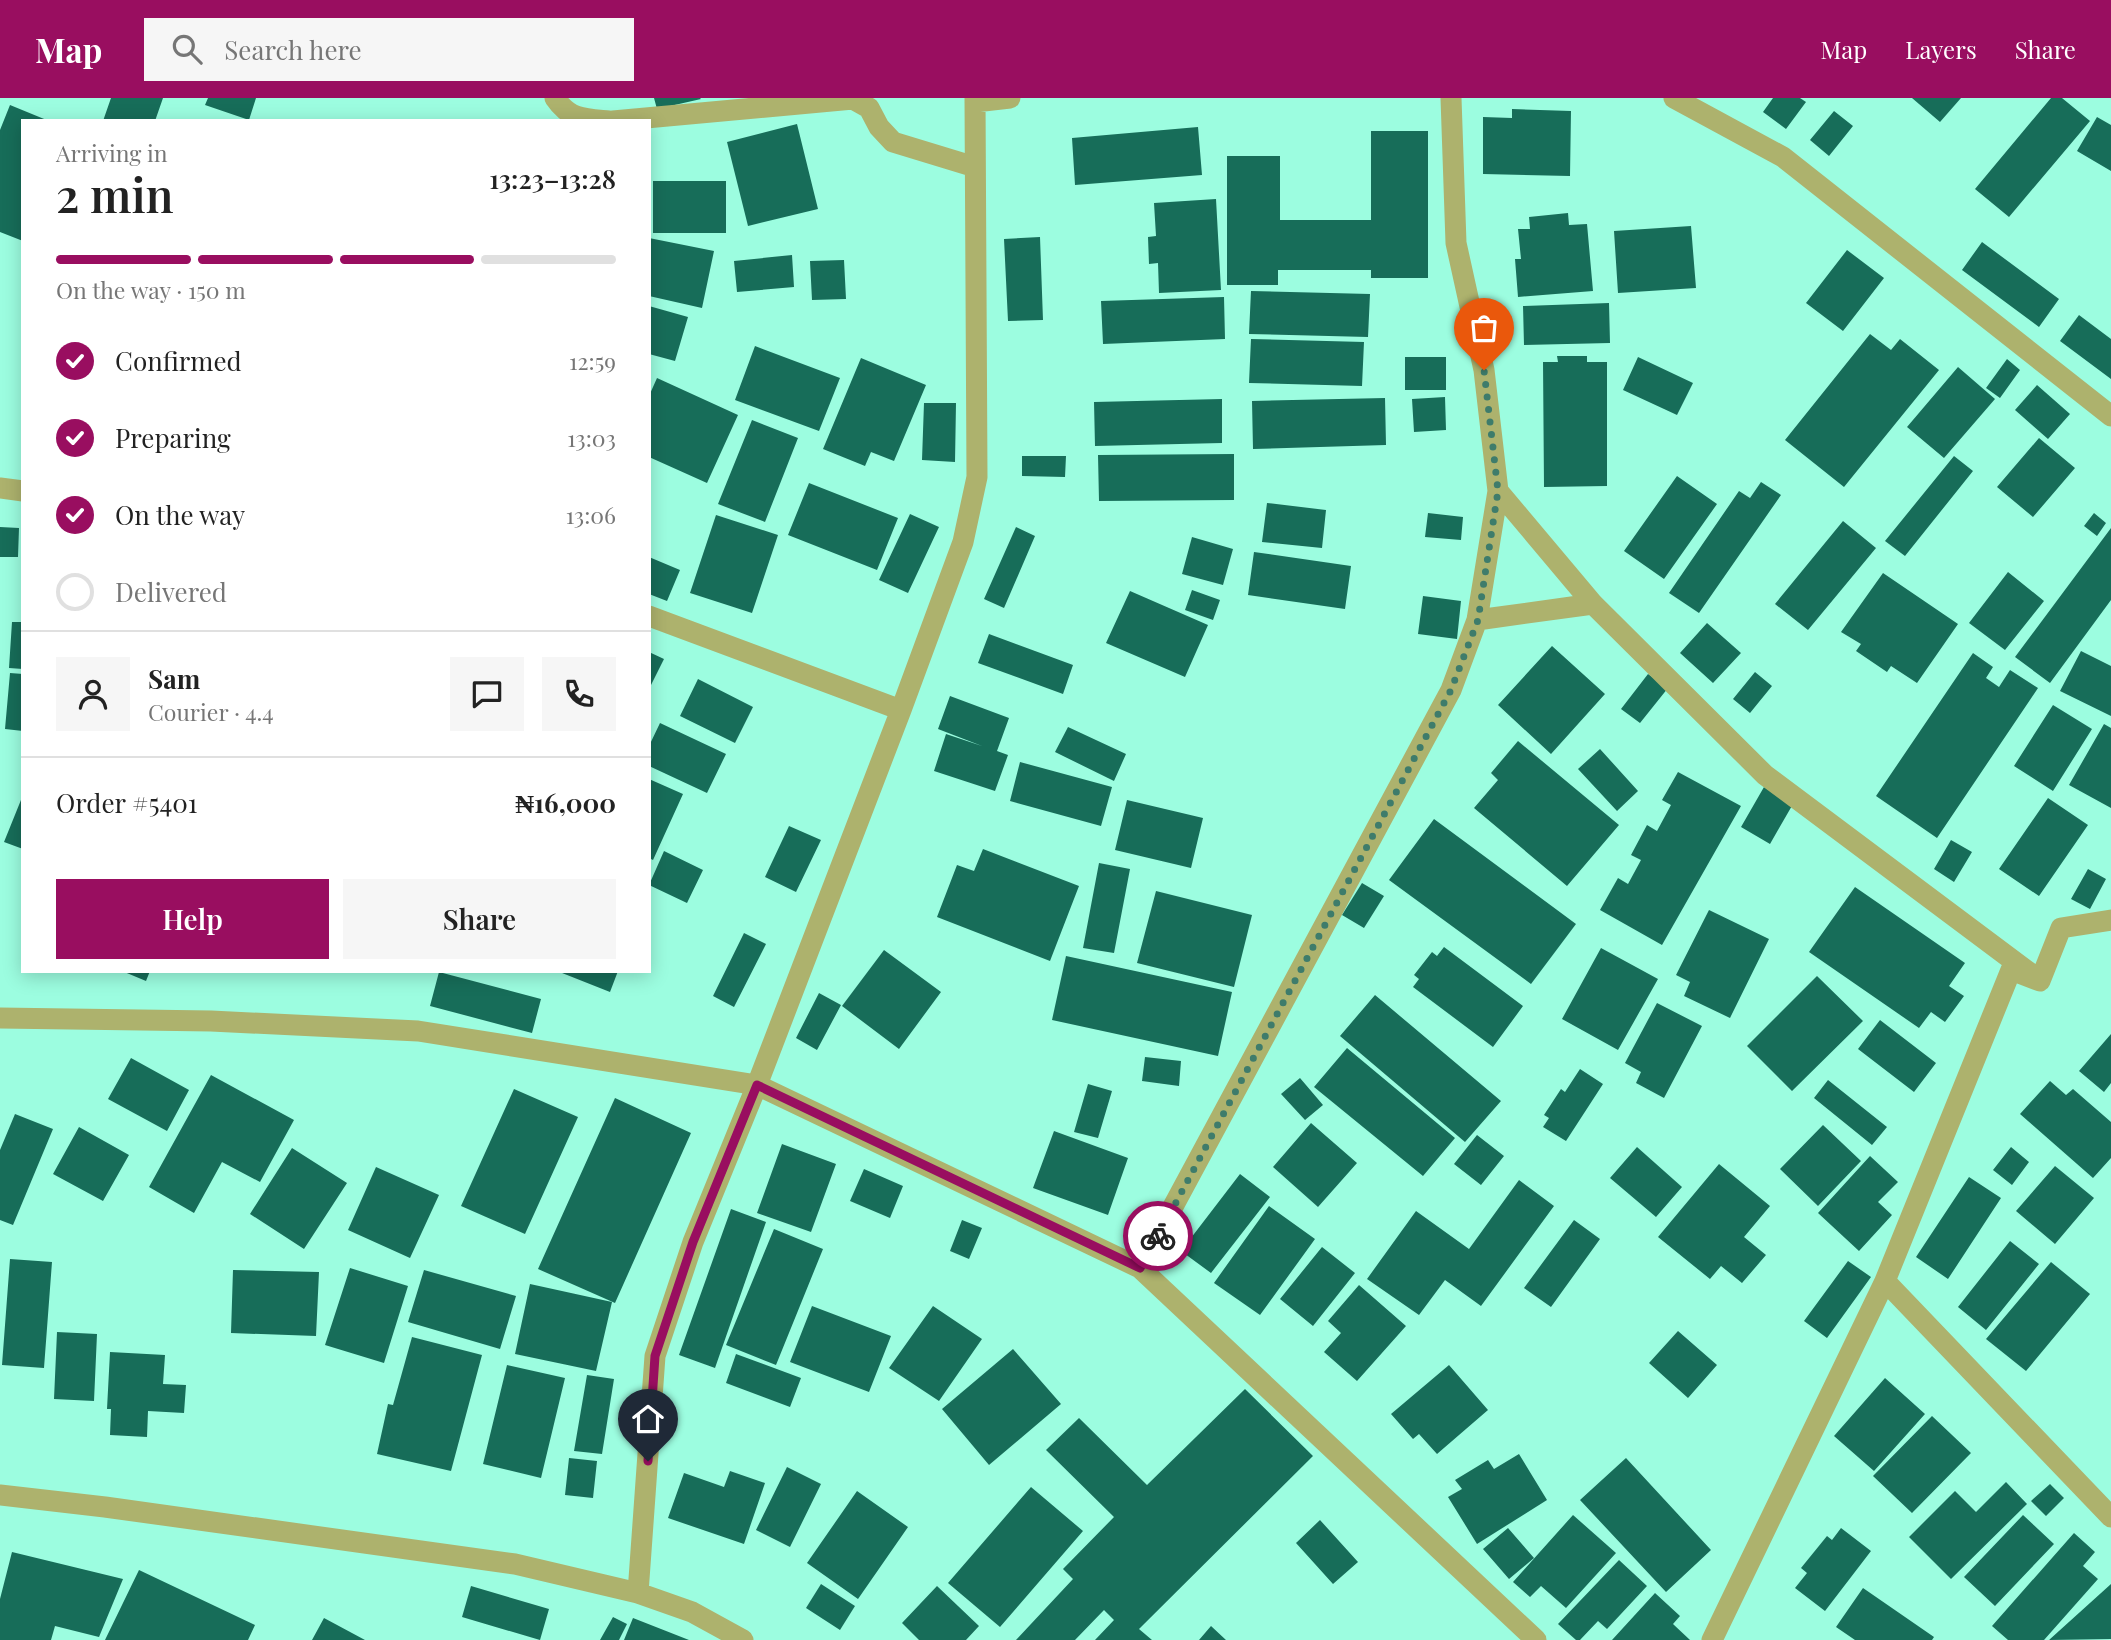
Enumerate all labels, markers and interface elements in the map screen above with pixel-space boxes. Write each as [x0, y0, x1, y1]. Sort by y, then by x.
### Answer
search box [144, 18, 634, 81]
text: Map [35, 27, 102, 71]
icon: search [168, 30, 206, 68]
text: Search here [224, 32, 362, 67]
text: Map [1821, 33, 1867, 65]
text: Layers [1905, 33, 1977, 65]
text: Share [2015, 33, 2076, 65]
text: Arriving in [56, 137, 168, 168]
text: 13:23–13:28 [489, 161, 616, 196]
text: 2 min [56, 163, 174, 225]
text: On the way · 150 m [56, 274, 246, 305]
pin [1454, 298, 1514, 370]
icon: bag [1465, 309, 1503, 347]
icon: check [56, 342, 94, 380]
text: Confirmed [115, 343, 242, 378]
text: 12:59 [569, 345, 616, 376]
icon: check [56, 419, 94, 457]
text: Preparing [115, 420, 231, 455]
text: 13:03 [567, 422, 616, 453]
icon: check [56, 496, 94, 534]
text: On the way [115, 497, 245, 532]
text: 13:06 [566, 499, 616, 530]
text: Delivered [115, 574, 227, 609]
button: person [56, 657, 130, 731]
button: chat [450, 657, 524, 731]
button: phone [542, 657, 616, 731]
text: Sam [148, 661, 200, 696]
text: Courier · 4.4 [148, 696, 274, 727]
text: Order #5401 [56, 785, 198, 820]
text: ₦16,000 [515, 785, 616, 820]
button: Help [56, 879, 329, 959]
button: Share [343, 879, 616, 959]
courier [1123, 1201, 1193, 1271]
icon: bike [1139, 1217, 1177, 1255]
pin [618, 1389, 678, 1461]
icon: home [629, 1400, 667, 1438]

